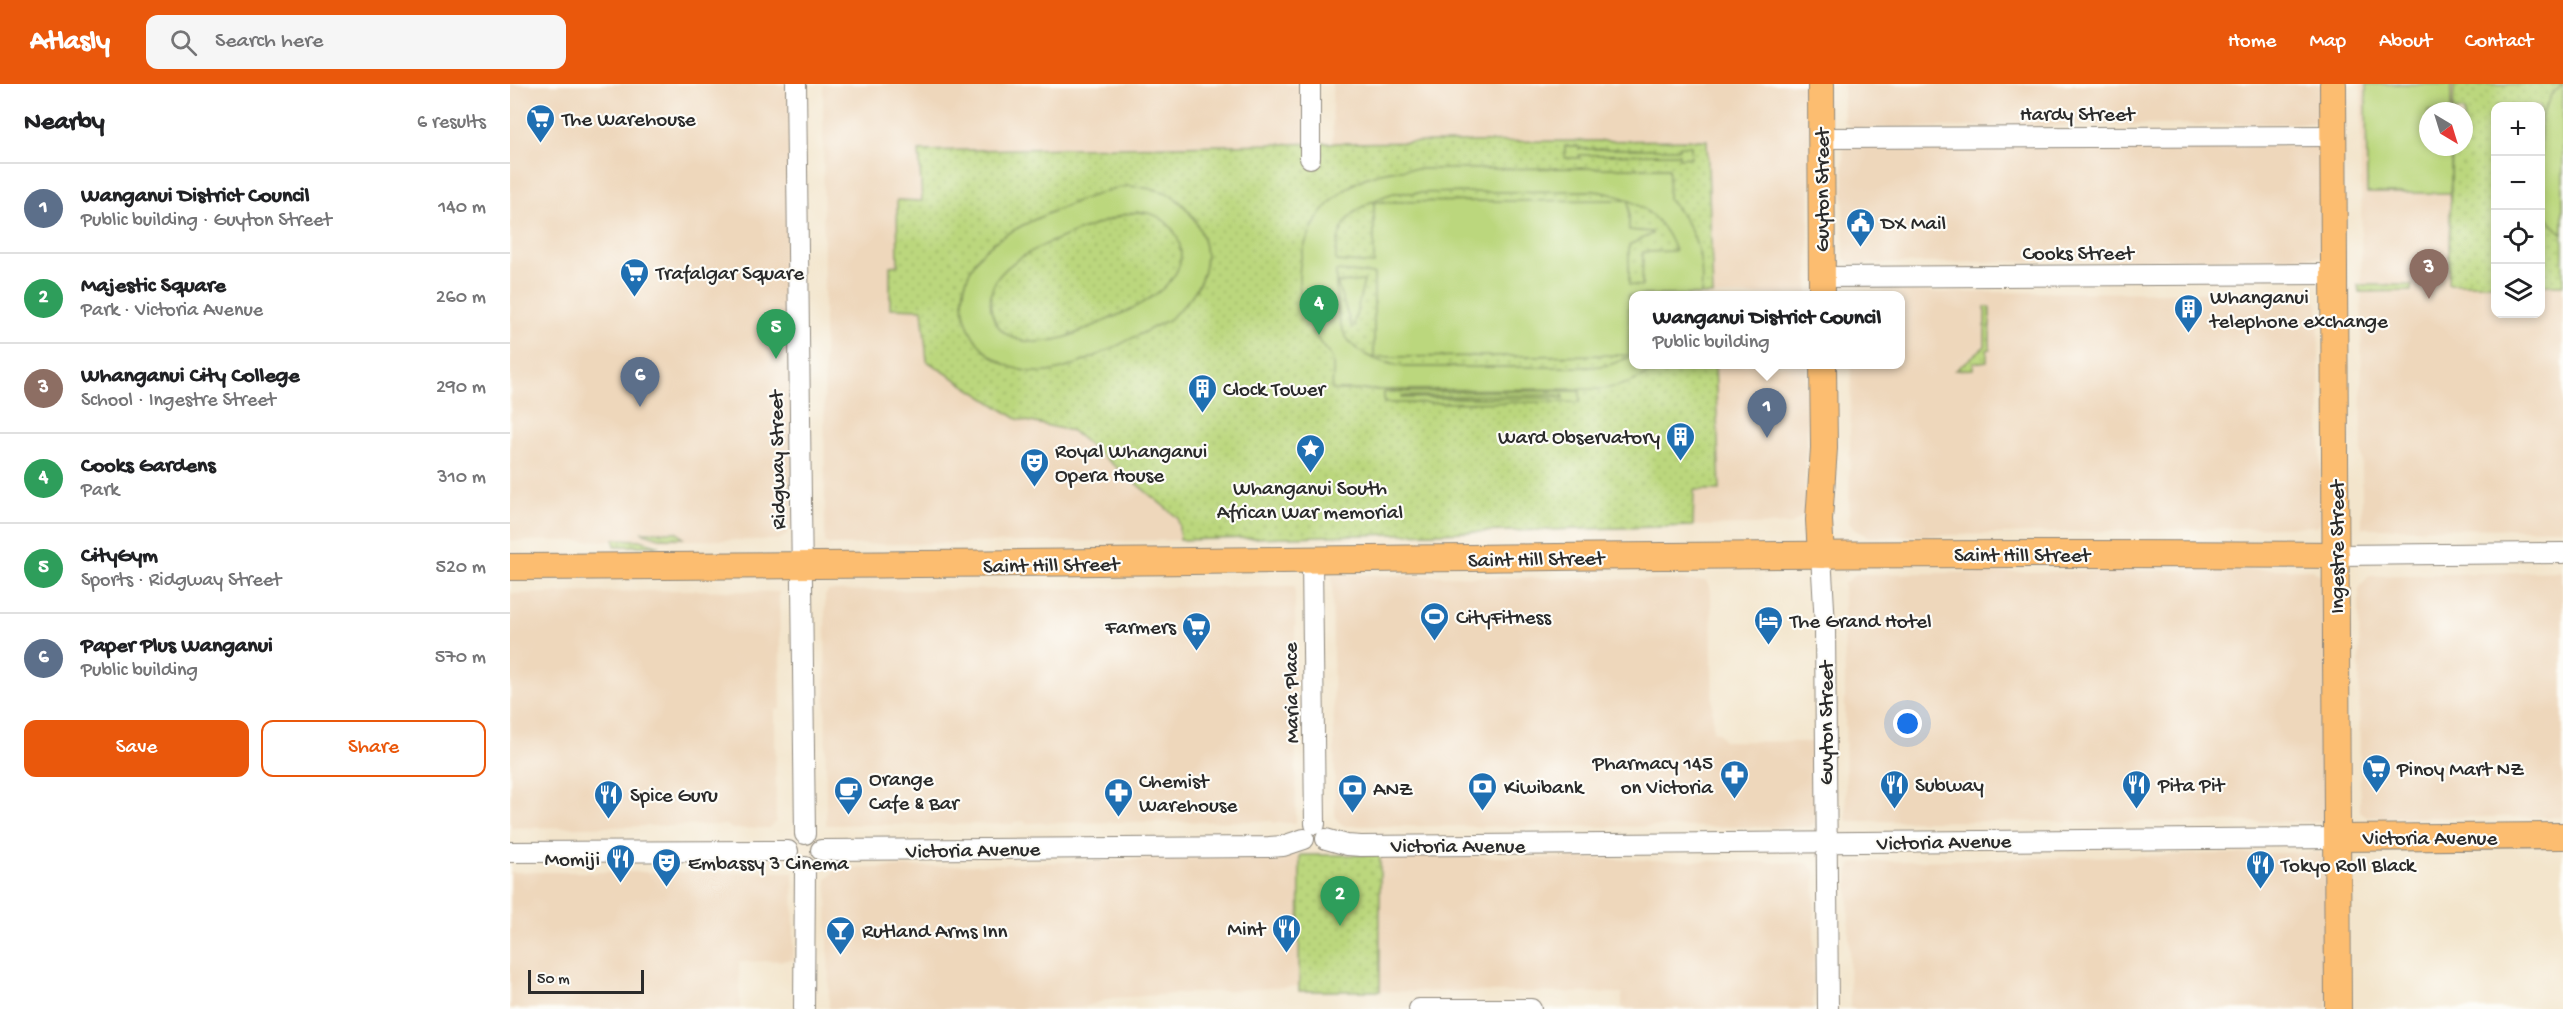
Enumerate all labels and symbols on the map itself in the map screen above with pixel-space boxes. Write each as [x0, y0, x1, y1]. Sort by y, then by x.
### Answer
supermarket icon: The Warehouse [525, 102, 557, 144]
north arrow [2419, 102, 2473, 156]
street label: Hardy Street [2020, 104, 2137, 129]
place label: The Warehouse [561, 109, 697, 134]
street label: Guyton Street [1812, 126, 1837, 252]
public building icon: DX Mail [1844, 206, 1876, 248]
place label: DX Mail [1879, 213, 1946, 238]
street label: Cooks Street [2022, 243, 2136, 268]
pin: 3 [2410, 250, 2448, 299]
supermarket icon: Trafalgar Square [619, 256, 651, 298]
place label: Trafalgar Square [655, 263, 805, 288]
pin: 4 [1300, 286, 1338, 335]
place label: Whanganui telephone exchange [2208, 287, 2389, 336]
building icon: Whanganui telephone exchange [2173, 292, 2205, 334]
pin: 5 [756, 310, 796, 359]
pin: 6 [620, 358, 660, 407]
building icon: Clock Tower [1186, 372, 1218, 414]
place label: Clock Tower [1223, 379, 1326, 404]
street label: Ridgway Street [766, 388, 793, 530]
pin: 1 [1748, 388, 1786, 438]
building icon: Ward Observatory [1665, 420, 1697, 462]
place label: Ward Observatory [1498, 427, 1660, 452]
place icon: Whanganui South African War memorial [1294, 432, 1326, 474]
place label: Royal Whanganui Opera House [1055, 441, 1207, 490]
theatre icon: Royal Whanganui Opera House [1018, 446, 1050, 488]
place label: Whanganui South African War memorial [1217, 478, 1403, 527]
street label: Ingestre Street [2327, 478, 2352, 614]
street label: Saint Hill Street [1954, 545, 2093, 570]
street label: Saint Hill Street [1468, 548, 1607, 575]
street label: Saint Hill Street [983, 554, 1122, 581]
sports icon: CityFitness [1419, 600, 1451, 642]
hotel icon: The Grand Hotel [1753, 604, 1785, 646]
place label: CityFitness [1456, 607, 1552, 632]
supermarket icon: Farmers [1181, 610, 1213, 652]
place label: The Grand Hotel [1789, 611, 1932, 636]
place label: Farmers [1104, 617, 1177, 642]
street label: Maria Place [1280, 641, 1307, 744]
street label: Guyton Street [1816, 659, 1841, 785]
your location [1893, 709, 1922, 738]
supermarket icon: Pinoy Mart NZ [2360, 752, 2392, 794]
place label: Pharmacy 145 on Victoria [1592, 753, 1714, 802]
pharmacy icon: Pharmacy 145 on Victoria [1718, 758, 1750, 800]
place label: Pinoy Mart NZ [2396, 759, 2524, 784]
restaurant icon: Subway [1878, 768, 1910, 810]
restaurant icon: Pita Pit [2121, 768, 2153, 810]
place label: Orange Cafe & Bar [869, 769, 960, 818]
bank icon: Kiwibank [1467, 770, 1499, 812]
place label: Chemist Warehouse [1139, 771, 1239, 820]
bank icon: ANZ [1336, 772, 1368, 814]
cafe icon: Orange Cafe & Bar [832, 774, 864, 816]
place label: Subway [1915, 775, 1984, 800]
place label: Pita Pit [2157, 775, 2226, 800]
pharmacy icon: Chemist Warehouse [1102, 776, 1134, 818]
place label: Kiwibank [1504, 777, 1586, 802]
restaurant icon: Spice Guru [593, 778, 625, 820]
place label: ANZ [1373, 779, 1413, 804]
place label: Spice Guru [630, 785, 718, 810]
street label: Victoria Avenue [2362, 828, 2498, 853]
street label: Victoria Avenue [1876, 831, 2013, 858]
street label: Victoria Avenue [1390, 836, 1526, 861]
street label: Victoria Avenue [905, 839, 1042, 866]
restaurant icon: Momiji [605, 842, 637, 884]
theatre icon: Embassy 3 Cinema [651, 846, 683, 888]
restaurant icon: Tokyo Roll Black [2244, 848, 2276, 890]
place label: Momiji [544, 849, 600, 874]
place label: Embassy 3 Cinema [688, 853, 850, 878]
place label: Tokyo Roll Black [2280, 855, 2418, 880]
pin: 2 [1320, 876, 1360, 926]
restaurant icon: Mint [1270, 912, 1302, 954]
bar icon: Rutland Arms Inn [825, 914, 857, 956]
place label: Mint [1227, 919, 1267, 944]
place label: Rutland Arms Inn [862, 921, 1007, 946]
scale bar [528, 967, 644, 994]

